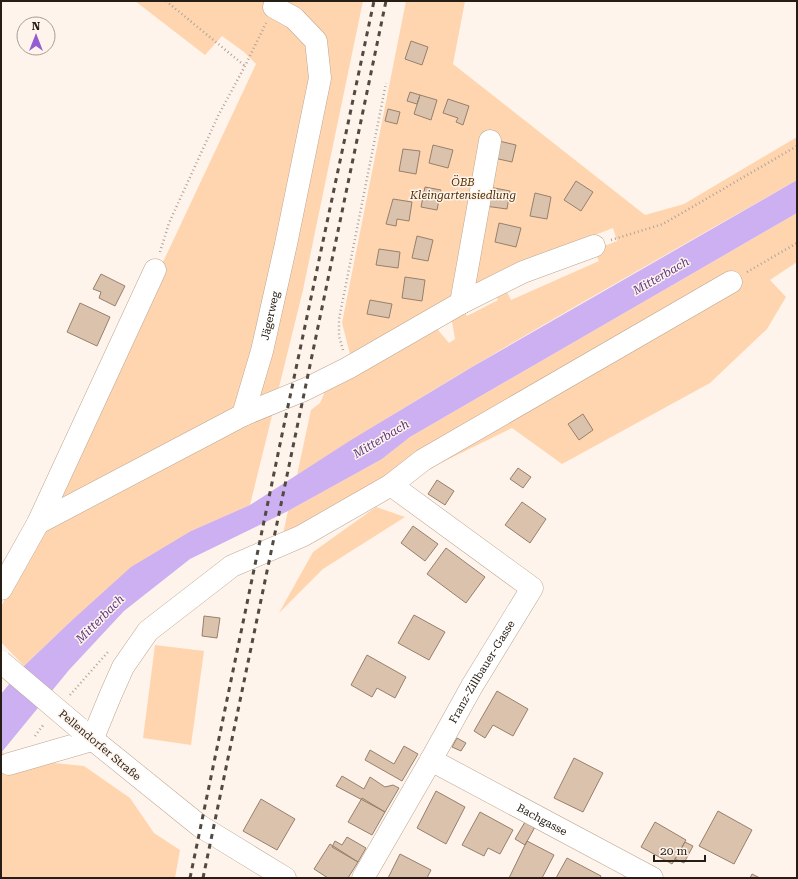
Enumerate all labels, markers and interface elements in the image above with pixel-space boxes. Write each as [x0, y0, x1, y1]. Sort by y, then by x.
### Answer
north arrow [16, 16, 56, 56]
text: N [32, 20, 41, 33]
park label: ÖBB Kleingartensiedlung [409, 174, 516, 202]
water label: Mitterbach [630, 254, 692, 298]
street label: Jägerweg [259, 289, 282, 341]
water label: Mitterbach [350, 417, 411, 462]
water label: Mitterbach [72, 592, 127, 647]
street label: Franz-Zillbauer-Gasse [447, 618, 518, 726]
street label: Pellendorfer Straße [56, 707, 143, 783]
street label: Bachgasse [515, 801, 569, 838]
scale bar [654, 837, 705, 863]
text: 20 m [660, 844, 687, 858]

